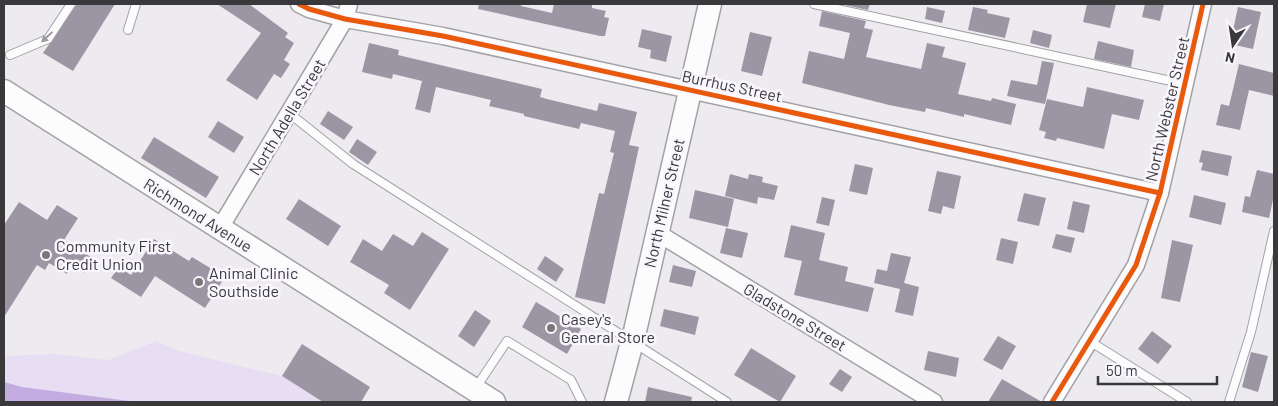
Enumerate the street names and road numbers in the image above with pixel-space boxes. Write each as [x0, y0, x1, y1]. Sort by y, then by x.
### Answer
street label: North Webster Street [1141, 35, 1192, 183]
street label: North Adella Street [244, 55, 329, 178]
street label: Burrhus Street [680, 66, 784, 105]
street label: North Milner Street [639, 136, 688, 269]
street label: Richmond Avenue [141, 174, 256, 255]
street label: Gladstone Street [741, 278, 850, 355]

